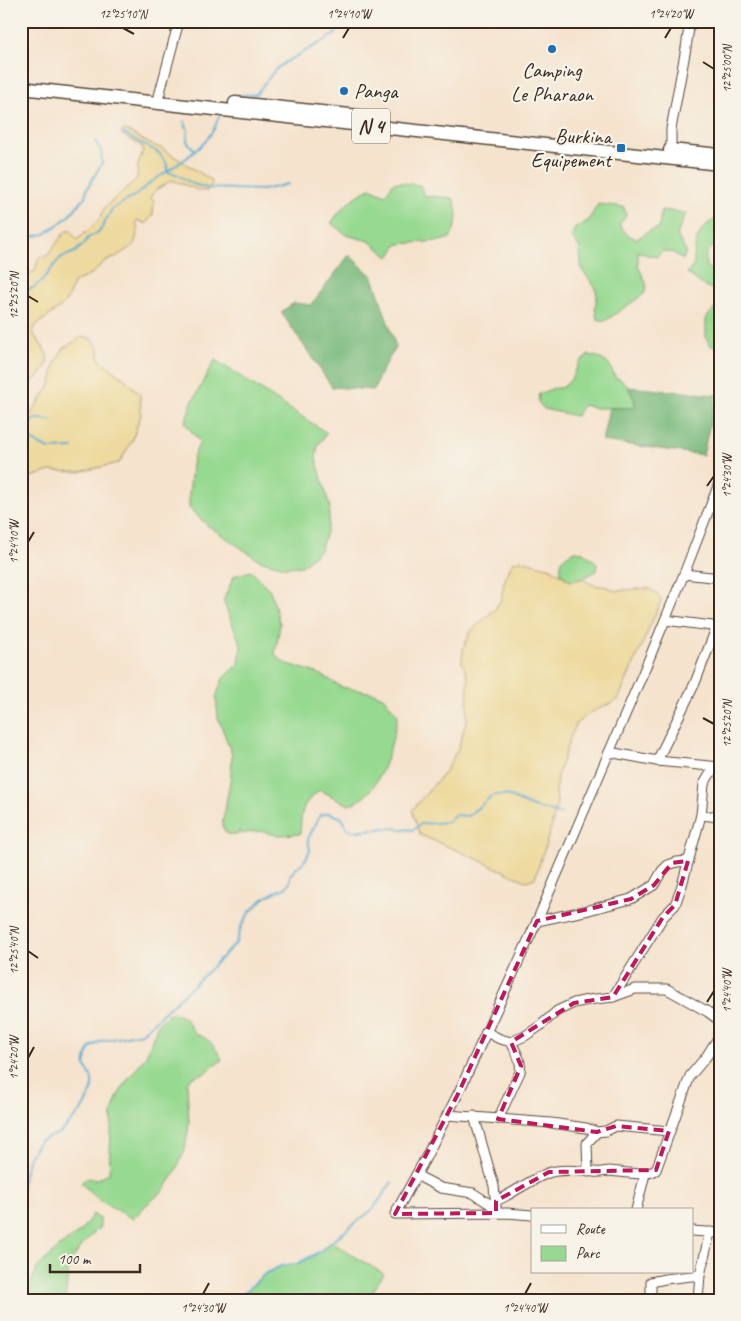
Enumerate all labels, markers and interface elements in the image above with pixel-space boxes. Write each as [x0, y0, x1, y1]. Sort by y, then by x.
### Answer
text: 12°25'10"N [99, 6, 148, 22]
text: 1°24'10"W [327, 6, 373, 22]
text: 1°24'20"W [649, 6, 695, 22]
marker: Camping Le Pharaon [546, 43, 558, 55]
text: 12°25'00"N [719, 44, 735, 93]
place label: Camping Le Pharaon [511, 57, 595, 107]
place label: Panga [354, 78, 399, 104]
marker: Panga [338, 85, 350, 97]
road number: N 4 [352, 108, 390, 144]
place label: Burkina Equipement [531, 123, 613, 173]
marker: Burkina Equipement [615, 142, 627, 154]
text: 12°25'20"N [6, 271, 22, 320]
text: 1°24'30"W [719, 452, 735, 498]
text: 1°24'10"W [6, 518, 22, 564]
text: 12°25'20"N [719, 699, 735, 748]
text: 12°25'40"N [6, 926, 22, 975]
text: 1°24'40"W [719, 967, 735, 1013]
text: 1°24'20"W [6, 1034, 22, 1080]
legend [531, 1208, 694, 1274]
text: Route [576, 1220, 606, 1239]
scale bar [50, 1241, 140, 1273]
text: Parc [576, 1244, 600, 1263]
text: 100 m [58, 1250, 92, 1269]
text: 1°24'30"W [181, 1300, 227, 1316]
text: 1°24'40"W [503, 1300, 549, 1316]

